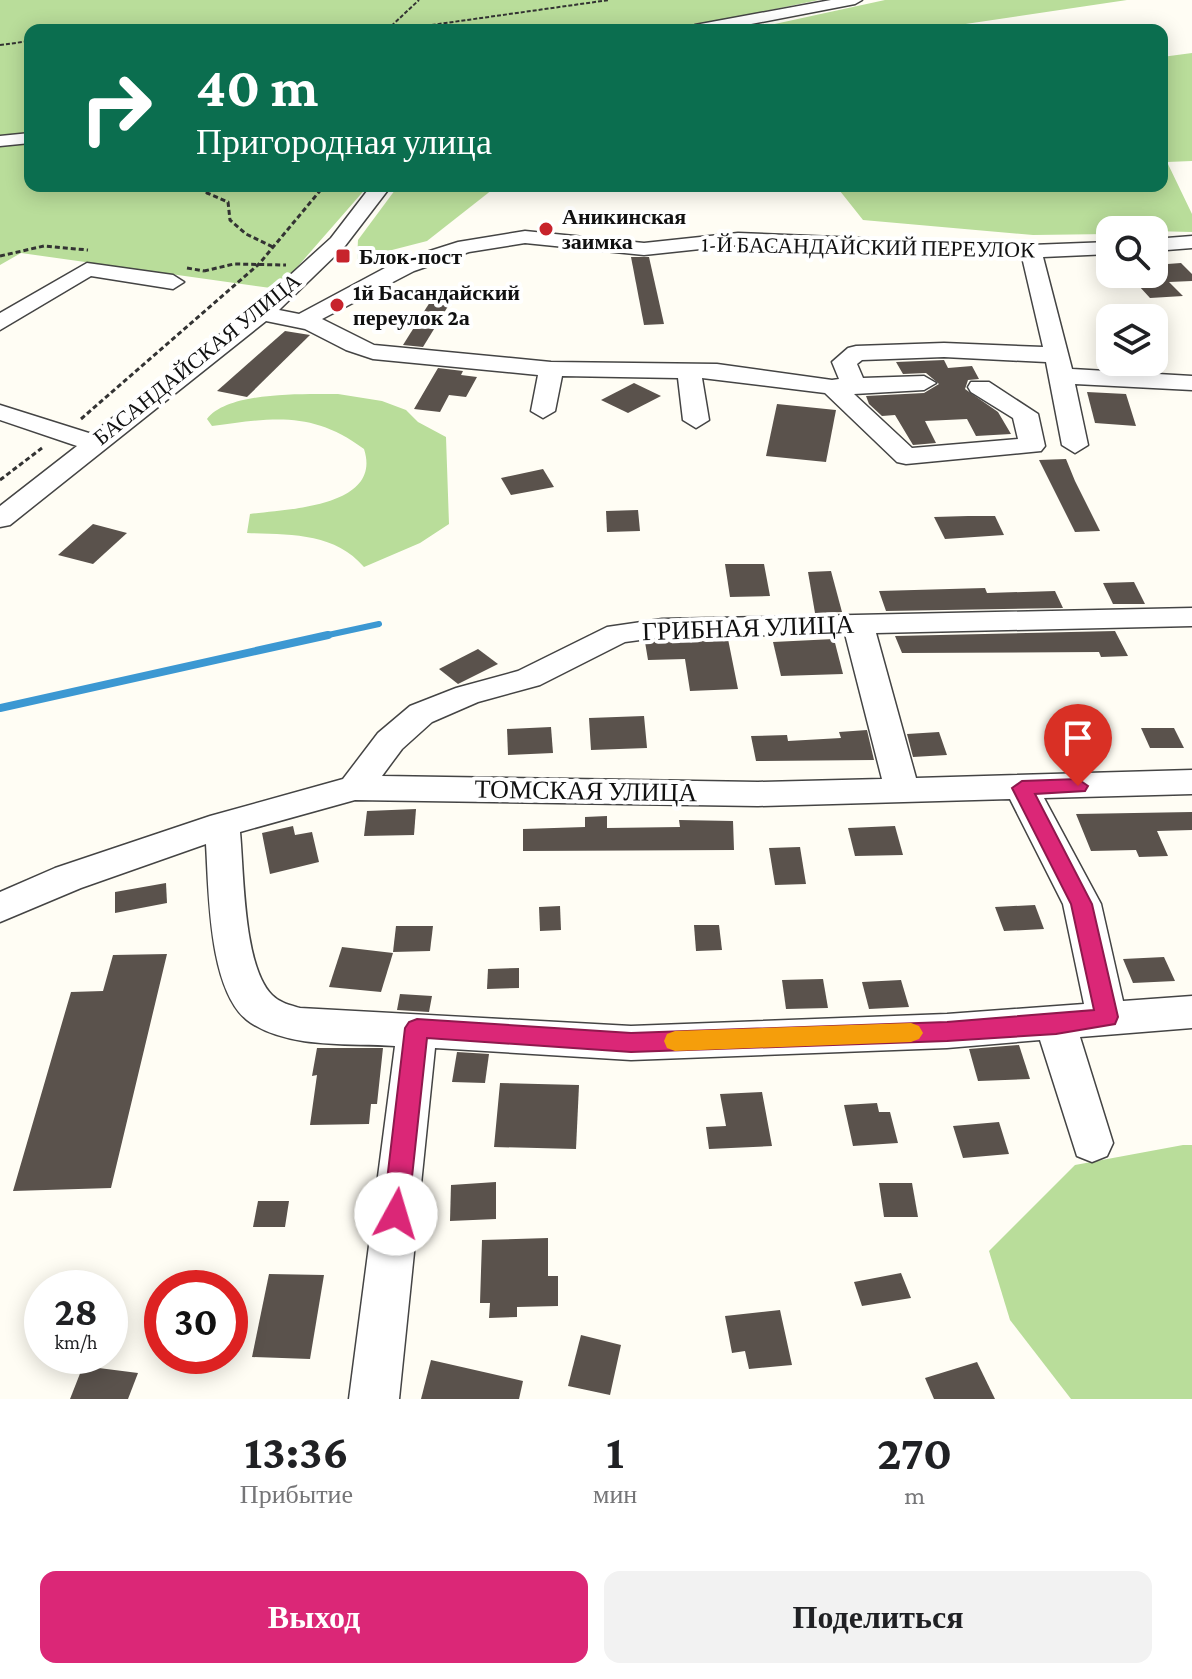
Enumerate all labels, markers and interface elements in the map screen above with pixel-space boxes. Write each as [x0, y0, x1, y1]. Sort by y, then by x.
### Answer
icon: right [64, 56, 168, 160]
text: 40 m [196, 56, 318, 118]
text: Пригородная улица [196, 122, 492, 162]
place label: Аникинская заимка [562, 204, 686, 254]
map controls [1096, 216, 1168, 376]
button: search [1096, 216, 1168, 288]
marker: Аникинская заимка [537, 220, 555, 238]
street label: 1-Й БАСАНДАЙСКИЙ ПЕРЕУЛОК [701, 232, 1035, 262]
place label: Блок-пост [359, 244, 462, 269]
marker: Блок-пост [334, 247, 352, 265]
street label: БАСАНДАЙСКАЯ УЛИЦА [88, 268, 306, 450]
place label: 1й Басандайский переулок 2а [353, 280, 520, 330]
marker: 1й Басандайский переулок 2а [328, 296, 346, 314]
button: layers [1096, 304, 1168, 376]
street label: ГРИБНАЯ УЛИЦА [641, 610, 855, 646]
pin [1044, 704, 1112, 786]
icon: arrive [1056, 716, 1100, 760]
street label: ТОМСКАЯ УЛИЦА [474, 775, 698, 807]
position arrow [354, 1172, 438, 1256]
speed limit sign: 30 [144, 1270, 248, 1374]
text: 28 [54, 1289, 98, 1334]
text: km/h [54, 1331, 98, 1353]
text: 13:36 [244, 1425, 349, 1478]
text: 1 [606, 1425, 624, 1478]
text: 270 [877, 1426, 952, 1479]
text: Прибытие [240, 1480, 353, 1509]
text: мин [593, 1480, 637, 1509]
text: m [904, 1481, 925, 1510]
button: Выход [40, 1571, 588, 1663]
button: Поделиться [604, 1571, 1152, 1663]

